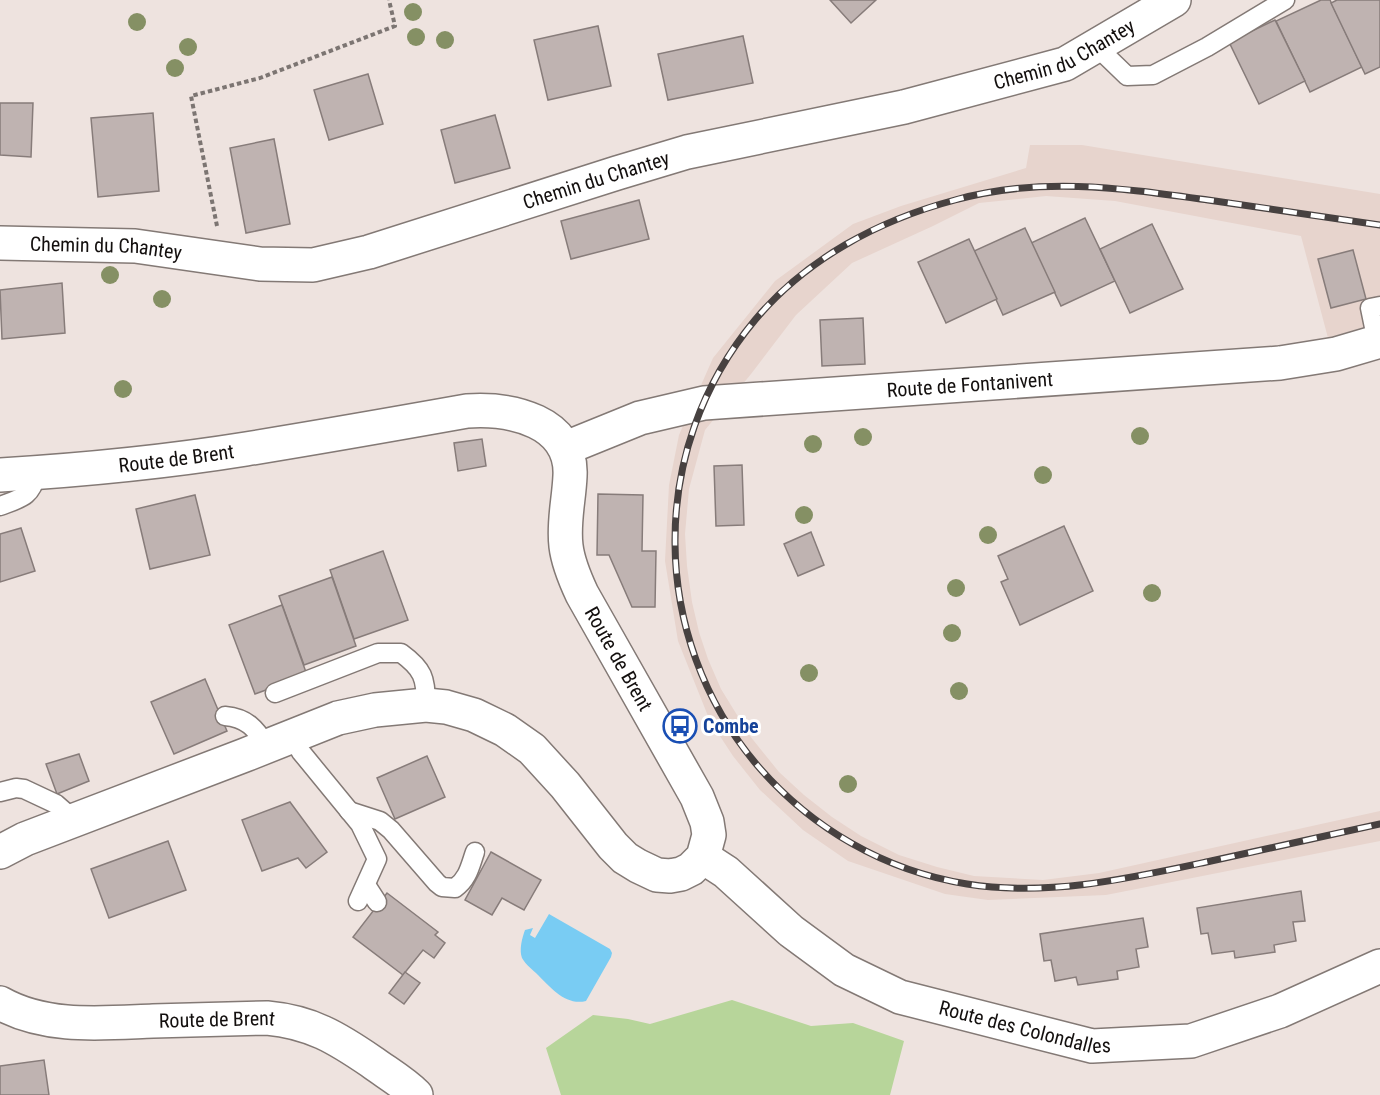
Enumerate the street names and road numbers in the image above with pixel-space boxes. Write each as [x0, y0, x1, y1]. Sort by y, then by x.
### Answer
street label: Chemin du Chantey [991, 14, 1139, 95]
street label: Chemin du Chantey [520, 146, 672, 214]
street label: Chemin du Chantey [30, 232, 183, 265]
street label: Route de Fontanivent [886, 367, 1054, 402]
street label: Route de Brent [117, 439, 236, 477]
street label: Route de Brent [580, 602, 658, 715]
street label: Route des Colondalles [936, 995, 1111, 1058]
street label: Route de Brent [159, 1006, 276, 1033]

